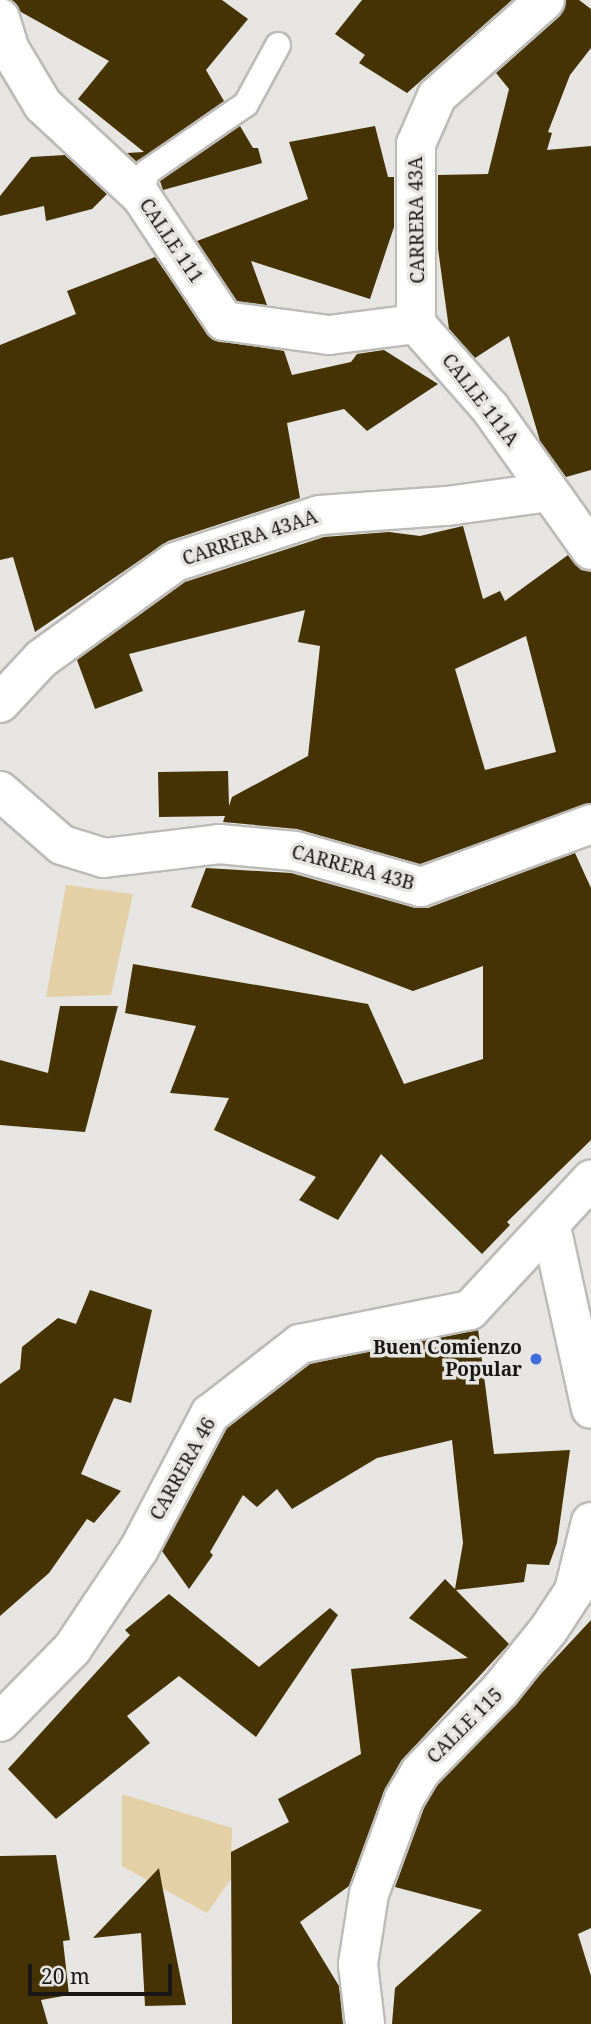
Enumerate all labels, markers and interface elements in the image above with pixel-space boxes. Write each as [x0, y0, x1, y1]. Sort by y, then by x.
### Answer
street label: CARRERA 43A [404, 156, 430, 284]
street label: CALLE 111 [134, 194, 208, 288]
street label: CALLE 111A [437, 349, 523, 451]
street label: CARRERA 43AA [180, 505, 320, 571]
street label: CARRERA 43B [289, 841, 417, 895]
place label: Buen Comienzo Popular [373, 1337, 522, 1381]
marker: Buen Comienzo Popular [528, 1351, 544, 1367]
street label: CARRERA 46 [145, 1414, 221, 1524]
street label: CALLE 115 [423, 1684, 507, 1768]
scale bar [32, 1951, 175, 1995]
text: 20 m [41, 1962, 90, 1990]

